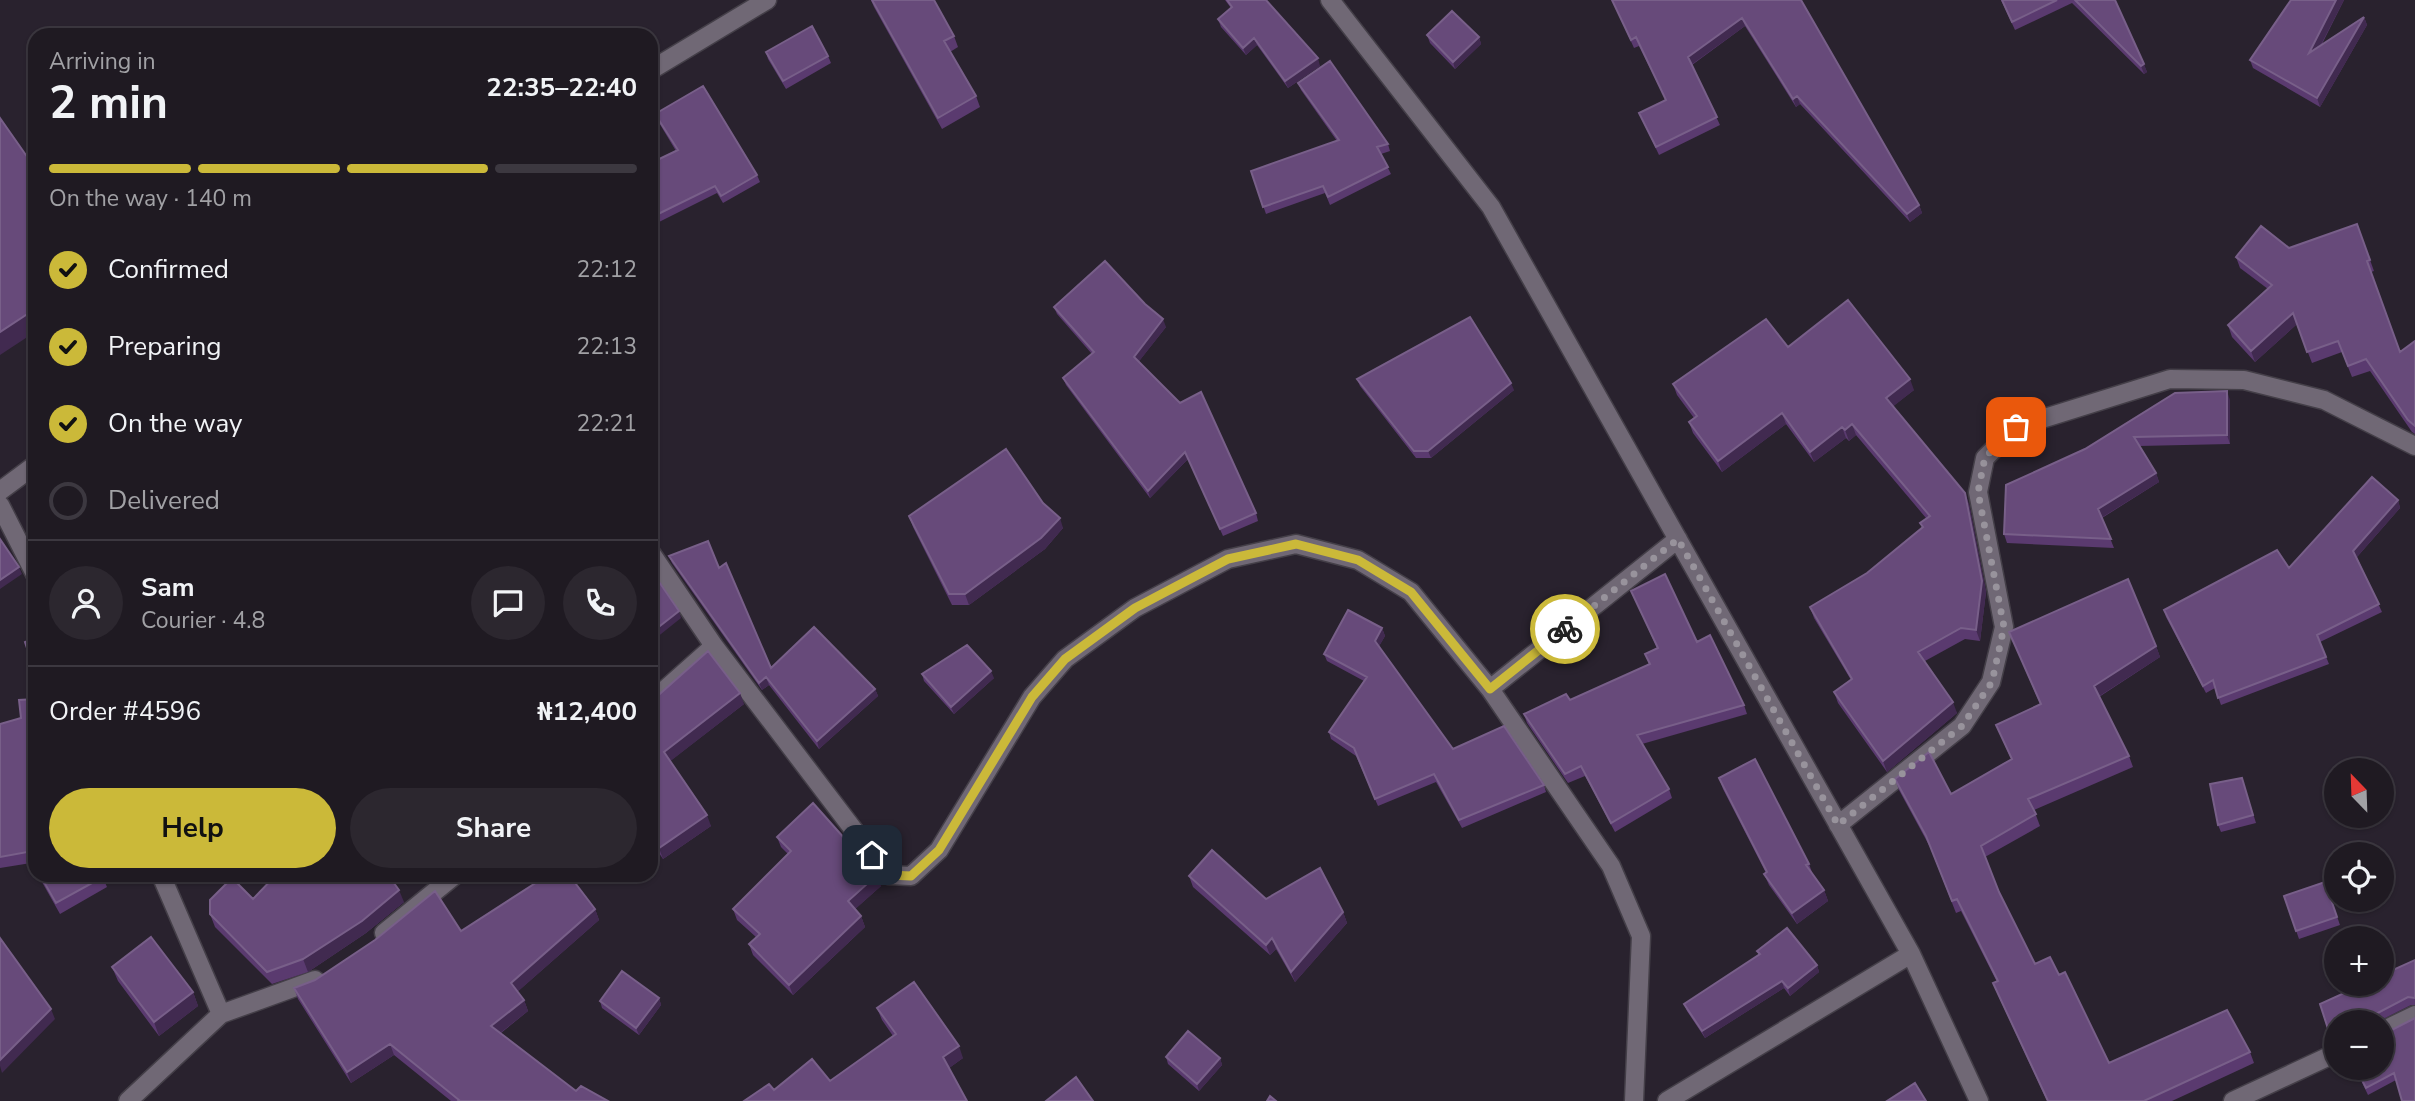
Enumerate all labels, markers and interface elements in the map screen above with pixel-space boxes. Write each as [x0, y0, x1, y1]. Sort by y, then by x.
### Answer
text: Arriving in [49, 46, 156, 77]
text: 22:35–22:40 [486, 70, 637, 105]
text: 2 min [49, 71, 168, 134]
text: On the way · 140 m [49, 183, 252, 214]
icon: check [49, 251, 87, 289]
text: Confirmed [108, 252, 229, 287]
text: 22:12 [577, 254, 637, 285]
icon: check [49, 328, 87, 366]
text: Preparing [108, 329, 221, 364]
text: 22:13 [577, 331, 637, 362]
pin [1986, 397, 2046, 457]
icon: check [49, 405, 87, 443]
text: On the way [108, 406, 242, 441]
text: 22:21 [577, 408, 637, 439]
icon: bag [1997, 408, 2035, 446]
text: Delivered [108, 483, 220, 518]
button: person [49, 566, 123, 640]
button: chat [471, 566, 545, 640]
button: phone [563, 566, 637, 640]
text: Sam [141, 570, 194, 605]
courier [1530, 594, 1600, 664]
text: Courier · 4.8 [141, 605, 265, 636]
icon: bike [1546, 610, 1584, 648]
text: Order #4596 [49, 694, 201, 729]
text: ₦12,400 [537, 694, 637, 729]
north arrow [2324, 758, 2394, 828]
map controls [2324, 758, 2394, 1080]
button: Help [49, 788, 336, 868]
button: Share [350, 788, 637, 868]
pin [842, 825, 902, 885]
icon: home [853, 836, 891, 874]
button: locate [2324, 842, 2394, 912]
button: + [2324, 926, 2394, 996]
button: − [2324, 1010, 2394, 1080]

